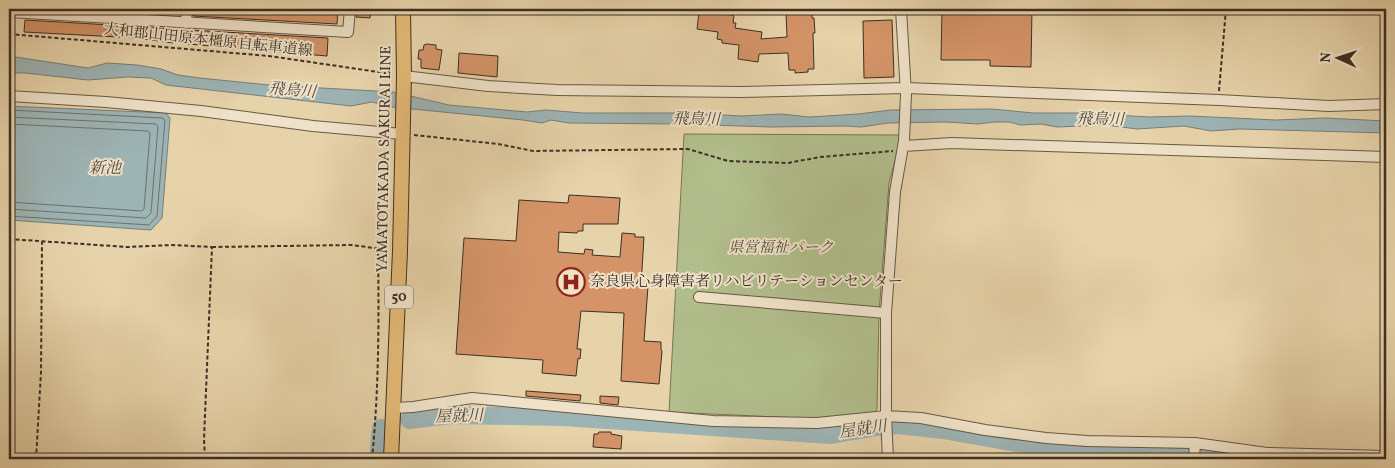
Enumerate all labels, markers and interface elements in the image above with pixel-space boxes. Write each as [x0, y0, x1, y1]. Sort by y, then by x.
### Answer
street label: 大和郡山田原本橿原自転車道線 [102, 20, 314, 62]
north arrow [1312, 32, 1362, 82]
street label: YAMATOTAKADA SAKURAI LINE [373, 45, 397, 273]
text: N [1317, 52, 1336, 63]
water label: 飛鳥川 [267, 78, 319, 104]
water label: 飛鳥川 [672, 109, 722, 131]
water label: 飛鳥川 [1076, 109, 1126, 131]
water label: 新池 [89, 158, 123, 180]
park label: 県営福祉パーク [728, 238, 834, 259]
hospital icon: 奈良県心身障害者リハビリテーションセンター [556, 267, 586, 297]
place label: 奈良県心身障害者リハビリテーションセンター [590, 272, 903, 293]
road number: 50 [385, 286, 413, 308]
water label: 屋就川 [435, 405, 485, 429]
water label: 屋就川 [838, 415, 890, 444]

